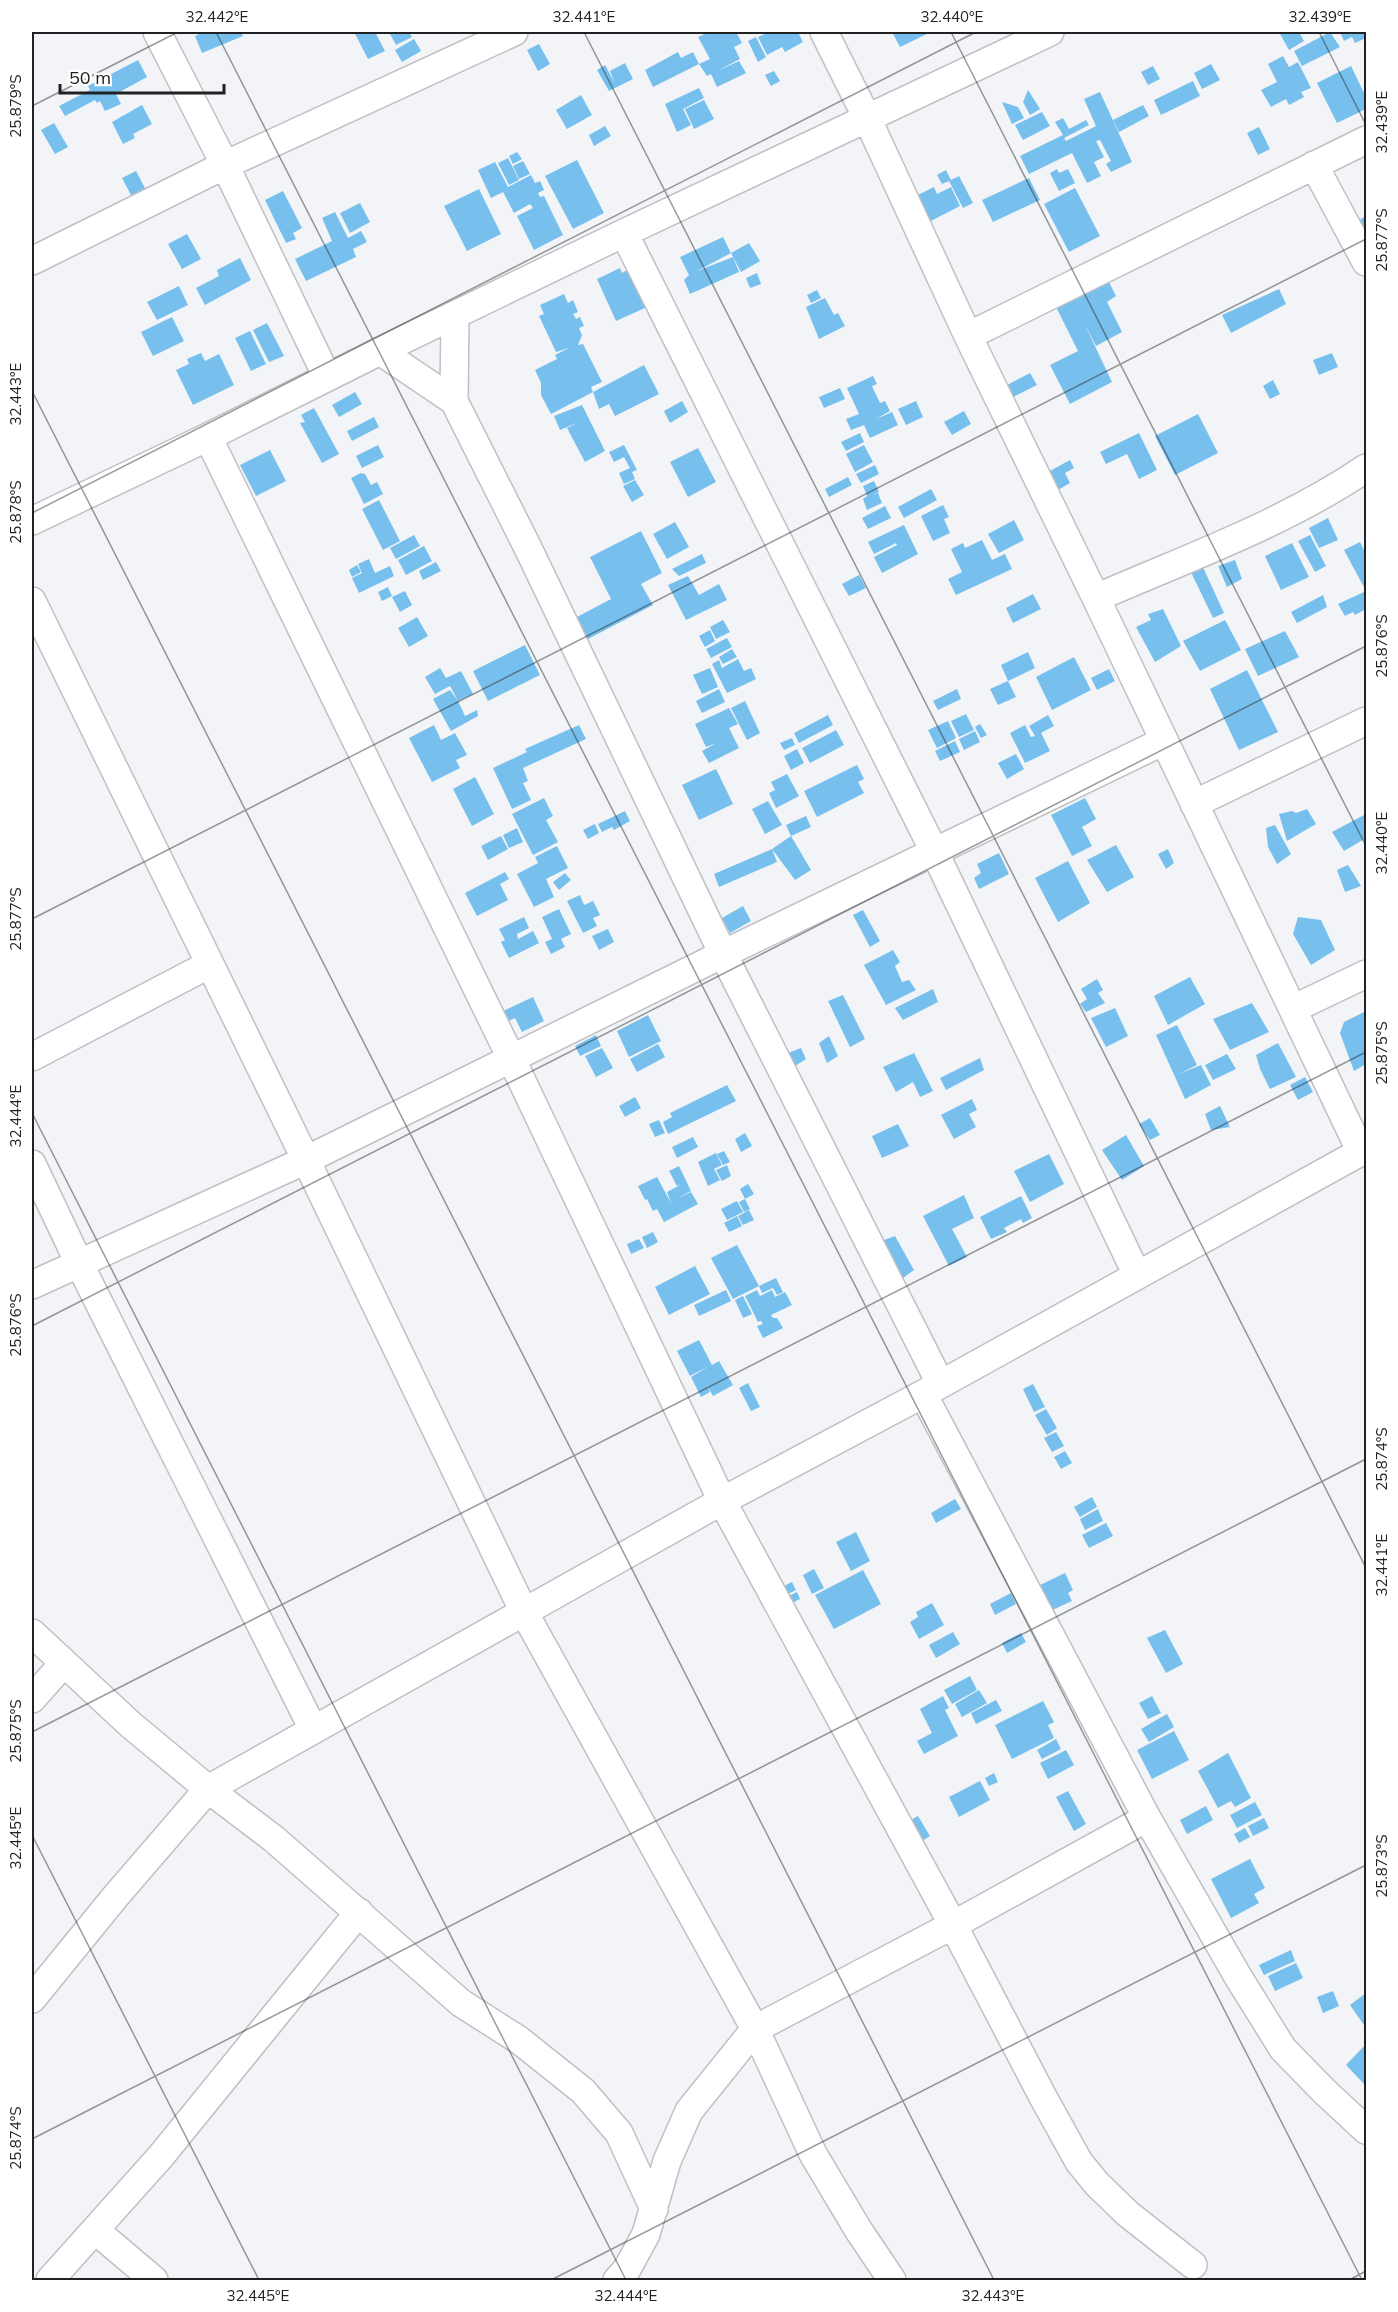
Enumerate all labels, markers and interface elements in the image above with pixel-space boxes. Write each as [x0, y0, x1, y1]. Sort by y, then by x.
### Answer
text: 32.442°E [186, 7, 249, 26]
text: 32.441°E [553, 7, 616, 26]
text: 32.440°E [921, 7, 984, 26]
text: 32.439°E [1289, 7, 1352, 26]
scale bar [60, 57, 224, 95]
text: 50 m [69, 66, 111, 89]
text: 25.879°S [6, 74, 25, 138]
text: 32.439°E [1372, 90, 1391, 153]
text: 25.877°S [1372, 208, 1391, 272]
text: 32.443°E [6, 362, 25, 425]
text: 25.878°S [6, 480, 25, 544]
text: 25.876°S [1372, 614, 1391, 678]
text: 32.440°E [1372, 811, 1391, 874]
text: 25.877°S [6, 887, 25, 951]
text: 25.875°S [1372, 1021, 1391, 1085]
text: 32.444°E [6, 1084, 25, 1147]
text: 25.876°S [6, 1293, 25, 1357]
text: 25.874°S [1372, 1427, 1391, 1491]
text: 32.441°E [1372, 1533, 1391, 1596]
text: 25.875°S [6, 1699, 25, 1763]
text: 32.445°E [6, 1806, 25, 1869]
text: 25.873°S [1372, 1834, 1391, 1898]
text: 25.874°S [6, 2106, 25, 2170]
text: 32.445°E [227, 2286, 290, 2305]
text: 32.444°E [595, 2286, 658, 2305]
text: 32.443°E [962, 2286, 1025, 2305]

